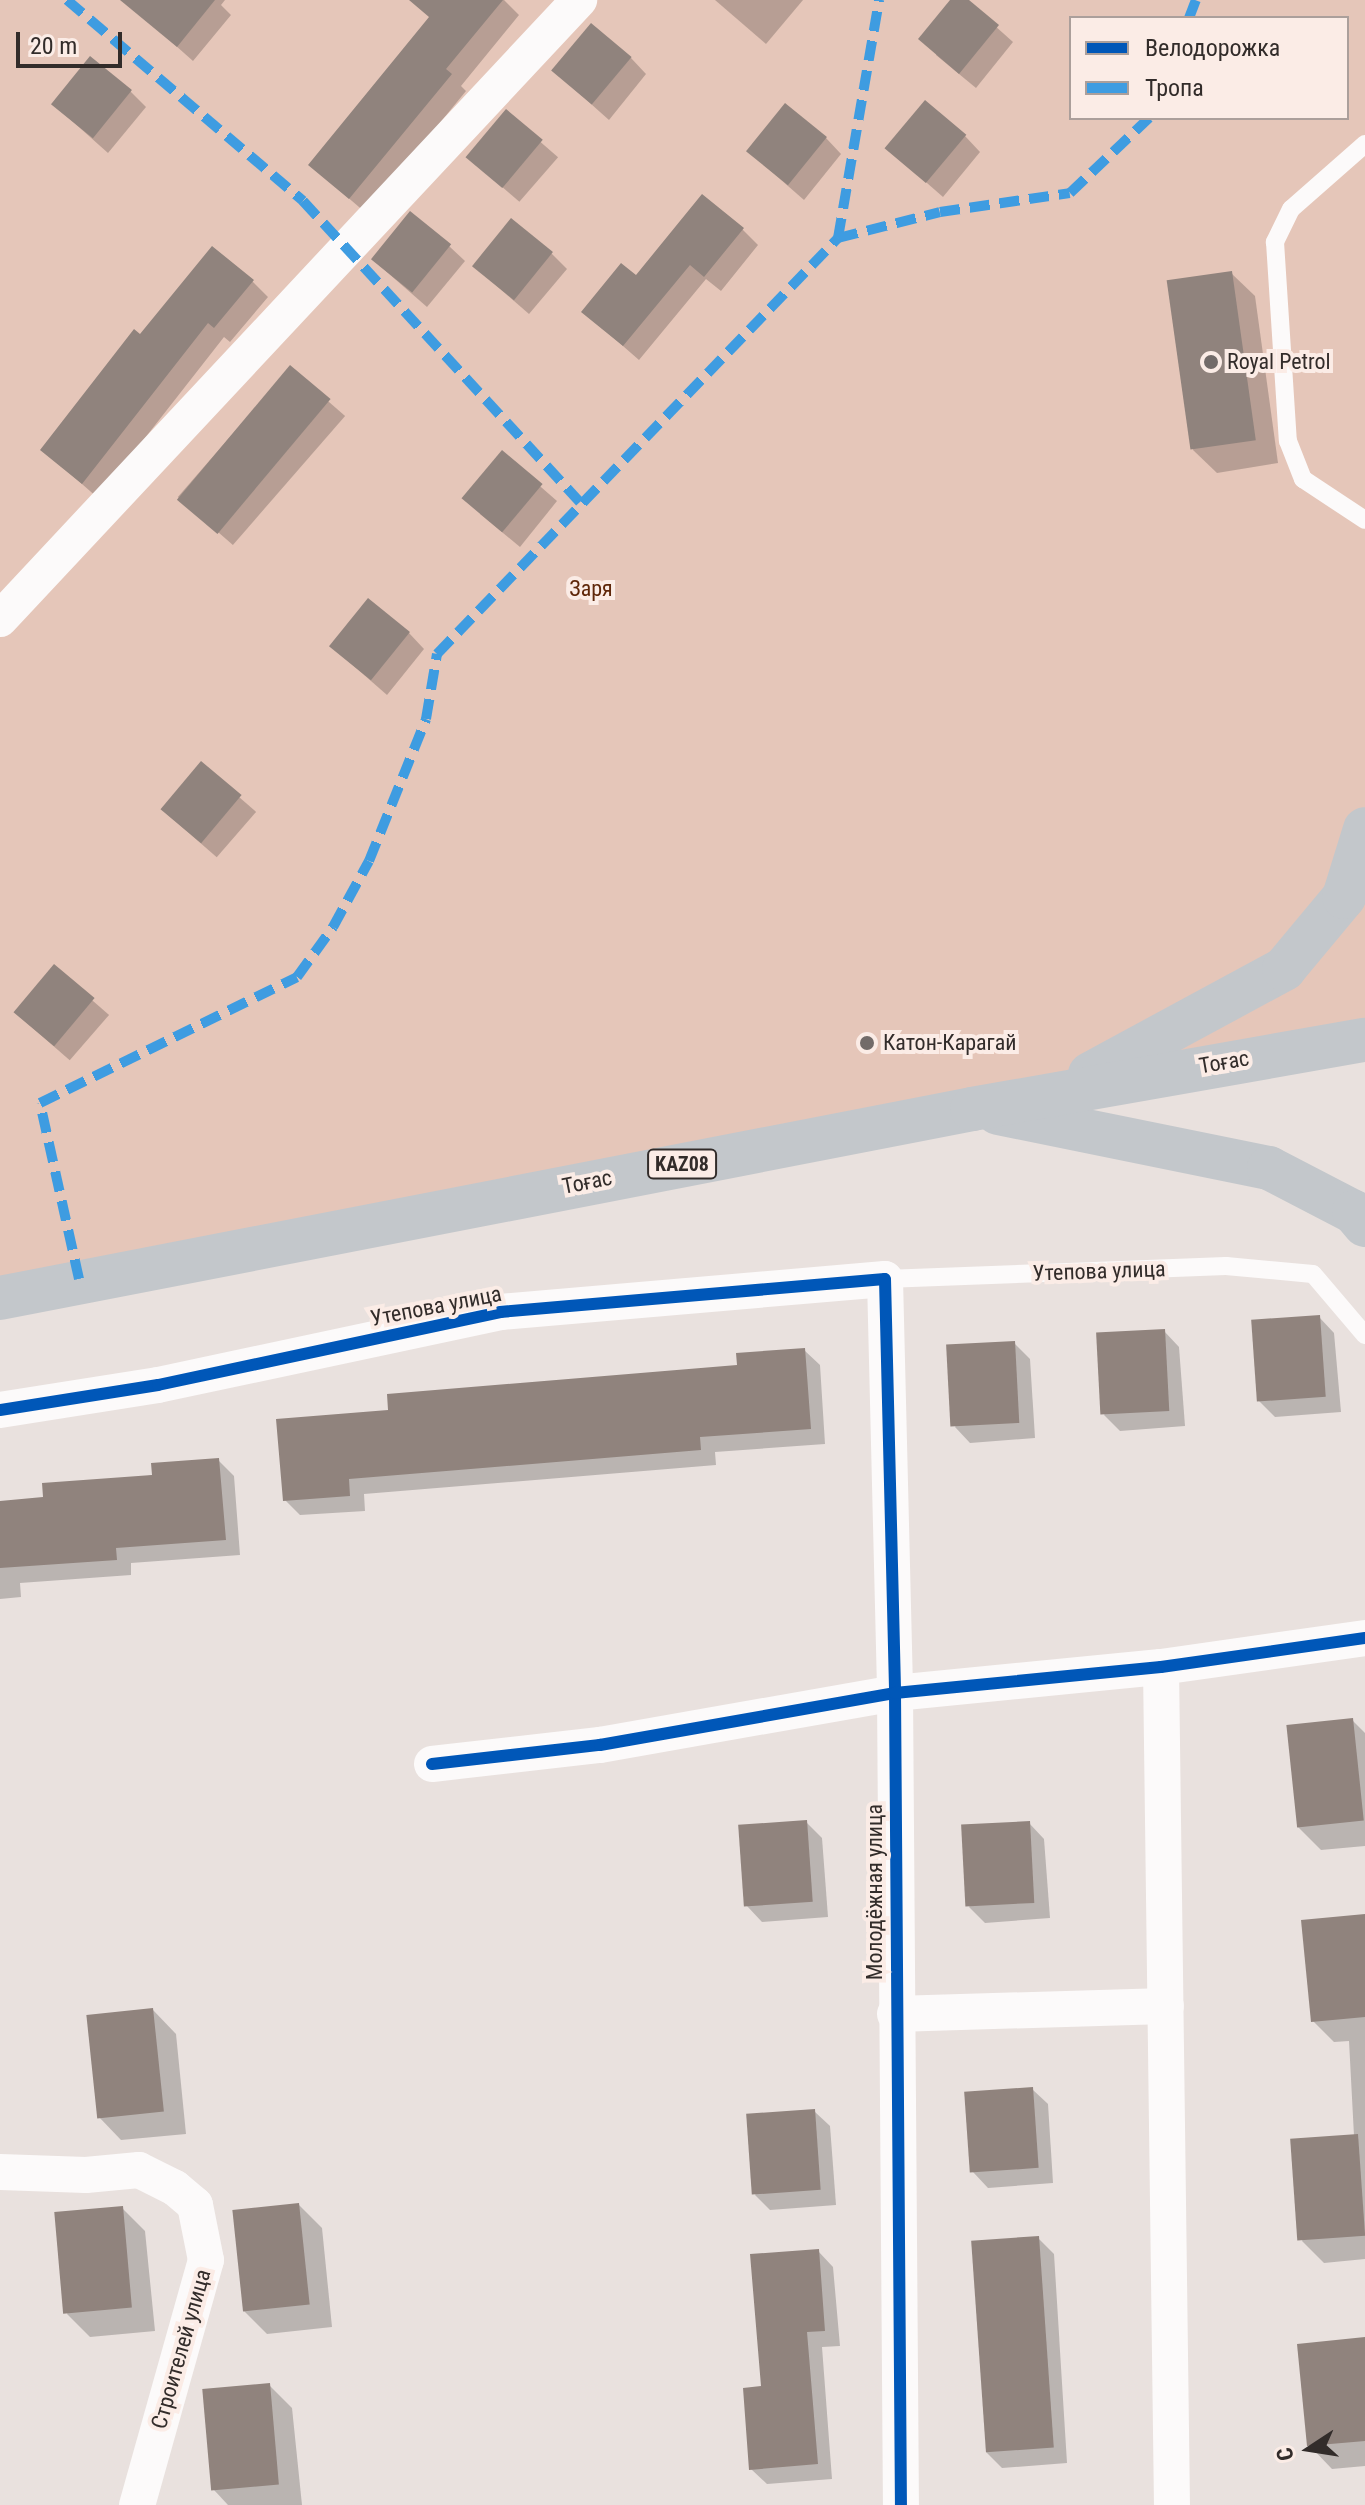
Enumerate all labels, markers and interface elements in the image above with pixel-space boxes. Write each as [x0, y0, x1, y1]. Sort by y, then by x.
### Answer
scale bar [20, 16, 126, 66]
legend [1069, 16, 1349, 120]
text: 20 m [30, 32, 77, 60]
text: Велодорожка [1145, 34, 1280, 62]
text: Тропа [1145, 74, 1204, 102]
place label: Royal Petrol [1227, 349, 1331, 375]
marker: Royal Petrol [1202, 353, 1220, 371]
park label: Заря [569, 576, 613, 602]
place label: Катон-Карагай [883, 1030, 1016, 1056]
marker: Катон-Карагай [858, 1034, 876, 1052]
street label: Тоғас [1197, 1045, 1251, 1079]
road number: KAZ08 [646, 1148, 718, 1180]
street label: Тоғас [560, 1164, 614, 1200]
street label: Утепова улица [1032, 1255, 1166, 1287]
street label: Утепова улица [368, 1280, 504, 1332]
street label: Молодёжная улица [862, 1804, 888, 1980]
street label: Строителей улица [146, 2266, 216, 2432]
north arrow [1269, 2409, 1349, 2489]
text: С [1272, 2445, 1299, 2463]

